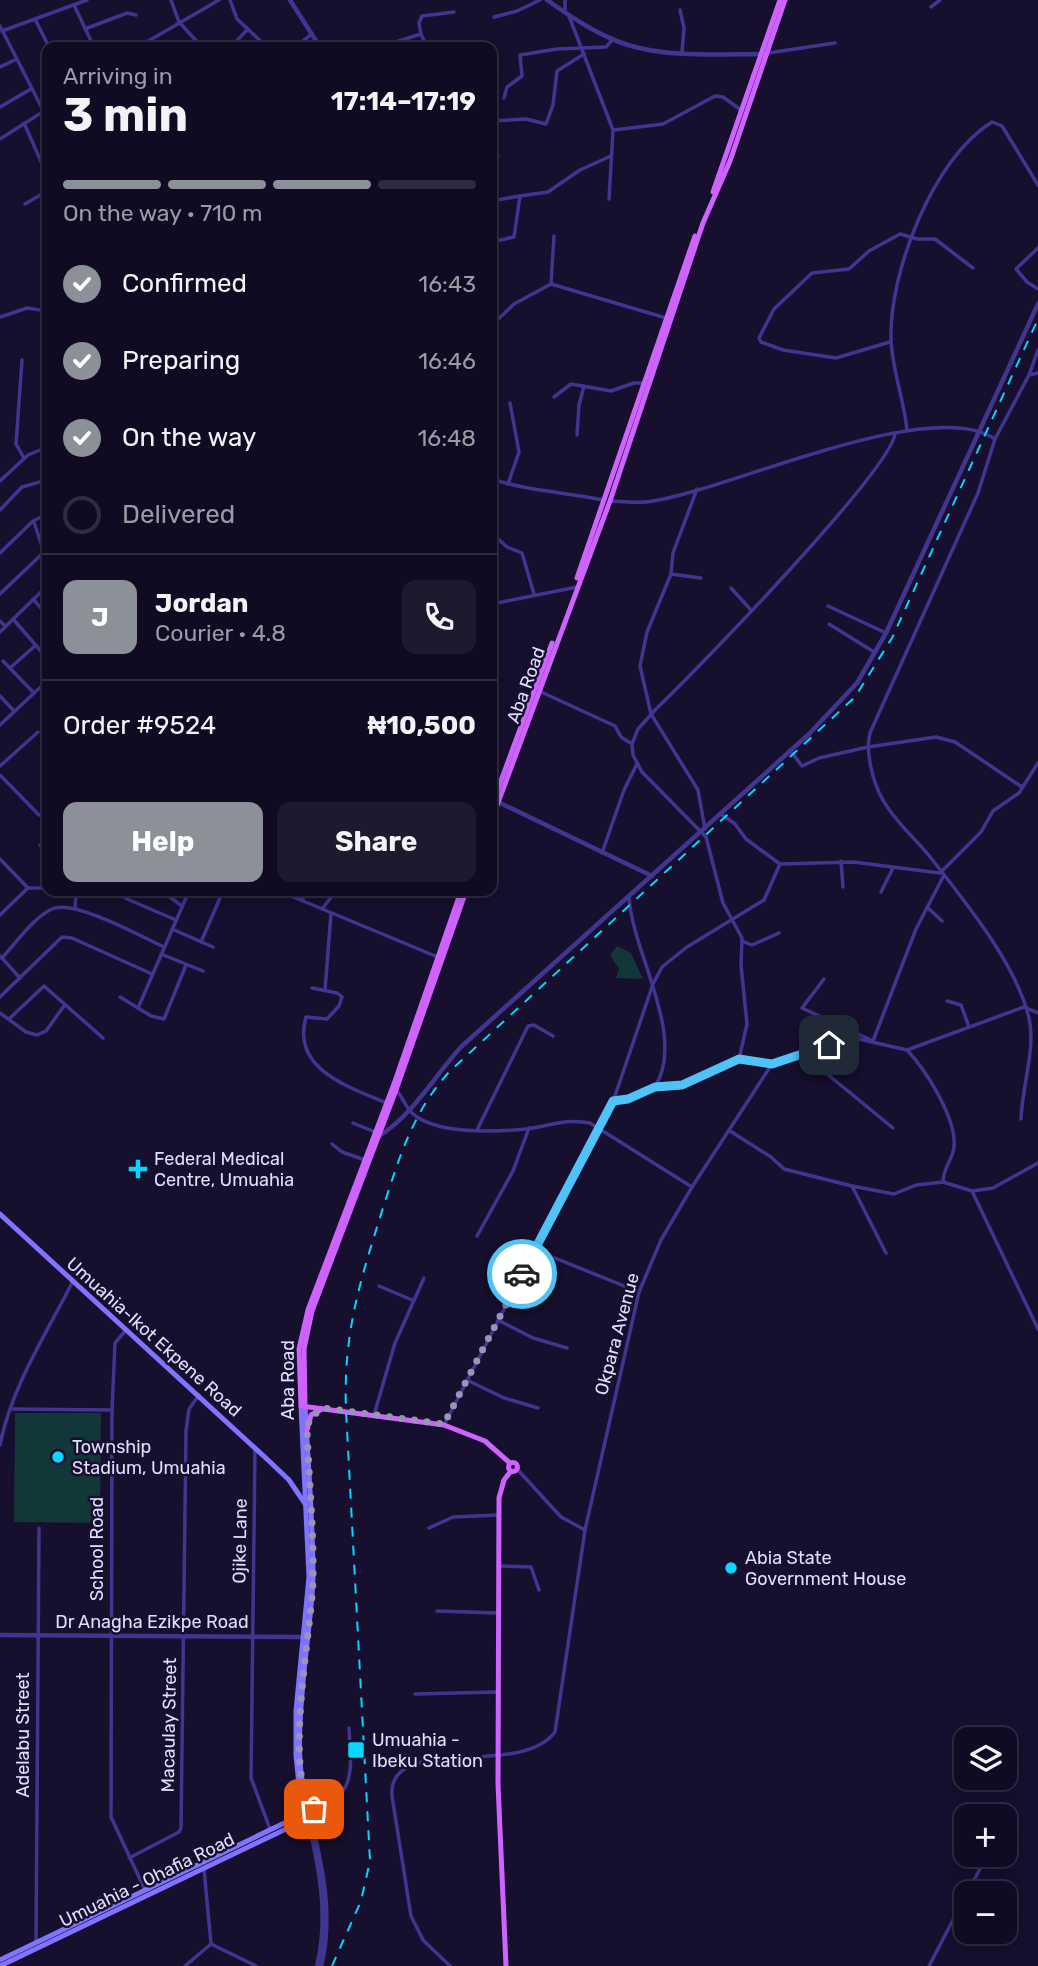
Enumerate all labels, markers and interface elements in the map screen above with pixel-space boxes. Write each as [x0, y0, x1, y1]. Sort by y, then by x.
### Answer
text: Arriving in [63, 62, 173, 90]
text: 17:14–17:19 [331, 86, 476, 117]
text: 3 min [63, 88, 188, 143]
text: On the way · 710 m [63, 199, 262, 227]
icon: check [63, 265, 101, 303]
text: Confirmed [122, 268, 247, 299]
text: 16:43 [418, 270, 476, 298]
icon: check [63, 342, 101, 380]
text: Preparing [122, 345, 240, 376]
text: 16:46 [418, 347, 476, 375]
icon: check [63, 419, 101, 457]
text: On the way [122, 422, 256, 453]
text: 16:48 [417, 424, 476, 452]
text: Delivered [122, 499, 235, 530]
button: phone [402, 580, 476, 654]
text: Jordan [155, 588, 248, 619]
text: J [91, 602, 109, 633]
text: Courier · 4.8 [155, 619, 286, 647]
street label: Aba Road [502, 644, 550, 726]
text: Order #9524 [63, 710, 216, 741]
text: ₦10,500 [367, 710, 476, 741]
button: Help [63, 802, 263, 882]
button: Share [277, 802, 476, 882]
pin [799, 1015, 859, 1075]
icon: home [810, 1026, 848, 1064]
place label: Federal Medical Centre, Umuahia [154, 1148, 294, 1191]
marker: Federal Medical Centre, Umuahia [128, 1159, 148, 1179]
courier [487, 1239, 557, 1309]
street label: Umuahia-Ikot Ekpene Road [62, 1253, 246, 1421]
icon: car [503, 1255, 541, 1293]
street label: Okpara Avenue [590, 1270, 644, 1398]
street label: Aba Road [277, 1340, 299, 1420]
place label: Township Stadium, Umuahia [72, 1436, 226, 1479]
marker: Township Stadium, Umuahia [50, 1449, 66, 1465]
street label: School Road [86, 1497, 108, 1601]
street label: Ojike Lane [228, 1498, 252, 1584]
place label: Abia State Government House [745, 1547, 906, 1590]
marker: Abia State Government House [723, 1560, 739, 1576]
street label: Dr Anagha Ezikpe Road [55, 1611, 249, 1633]
street label: Macaulay Street [157, 1657, 181, 1793]
street label: Adelabu Street [12, 1672, 34, 1798]
map controls [954, 1727, 1017, 1944]
button: layers [954, 1727, 1017, 1790]
place label: Umuahia - Ibeku Station [372, 1729, 483, 1772]
marker: Umuahia - Ibeku Station [346, 1740, 366, 1760]
pin [284, 1779, 344, 1839]
icon: bag [295, 1790, 333, 1828]
button: + [954, 1804, 1017, 1867]
street label: Umuahia - Ohafia Road [56, 1828, 238, 1932]
button: − [954, 1881, 1017, 1944]

